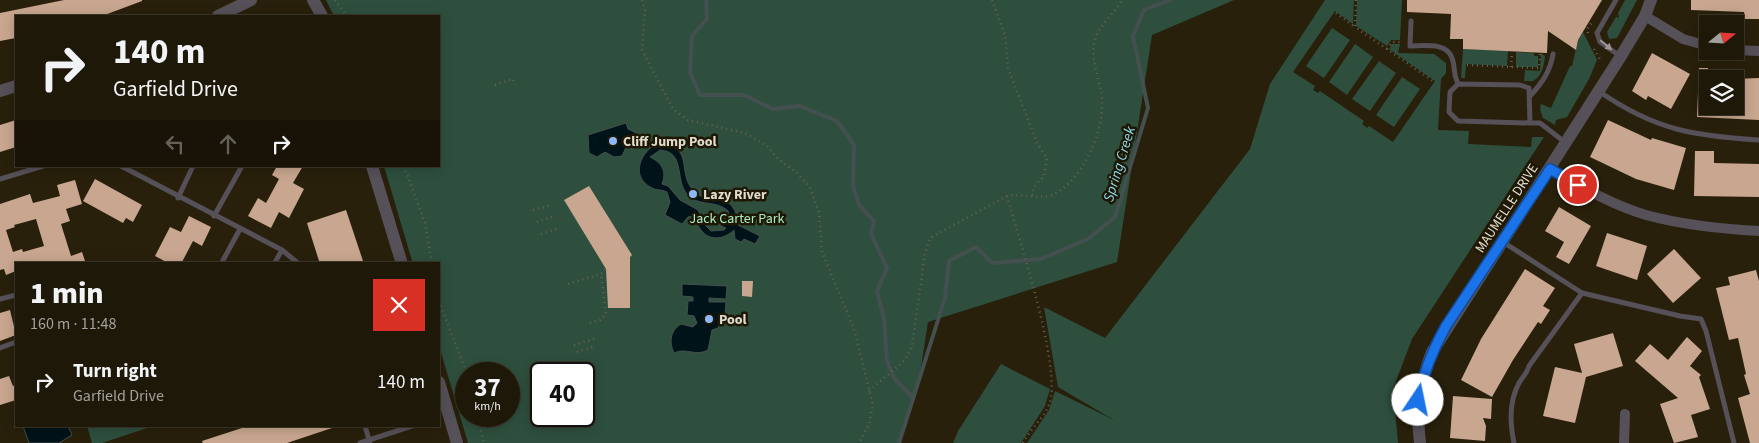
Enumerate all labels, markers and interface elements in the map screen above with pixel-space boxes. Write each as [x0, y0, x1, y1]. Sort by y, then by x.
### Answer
north arrow [1699, 15, 1744, 60]
map controls [1699, 15, 1744, 115]
text: 140 m [113, 27, 205, 77]
icon: right [30, 35, 95, 100]
one-way arrow [1600, 39, 1613, 50]
button: layers [1699, 70, 1744, 115]
text: Garfield Drive [113, 73, 238, 105]
water label: Spring Creek [1098, 123, 1141, 204]
icon: left [161, 130, 189, 158]
icon: ahead [214, 130, 242, 158]
icon: right [267, 130, 295, 158]
place label: Cliff Jump Pool [623, 132, 717, 152]
marker: Cliff Jump Pool [607, 135, 619, 147]
street label: MAUMELLE DRIVE [1470, 160, 1543, 257]
pin [1557, 164, 1599, 206]
icon: arrive [1564, 171, 1592, 199]
place label: Lazy River [703, 185, 767, 205]
marker: Lazy River [687, 188, 699, 200]
park label: Jack Carter Park [689, 209, 785, 229]
text: 1 min [30, 272, 104, 315]
button: close [373, 279, 425, 331]
place label: Pool [719, 310, 747, 330]
text: 160 m · 11:48 [30, 313, 117, 335]
marker: Pool [703, 313, 715, 325]
text: Turn right [73, 358, 157, 385]
speed limit sign: 40 [530, 362, 595, 427]
icon: right [30, 368, 58, 396]
text: 140 m [377, 369, 425, 396]
text: 37 [474, 370, 501, 406]
position arrow [1391, 373, 1443, 425]
text: Garfield Drive [73, 385, 164, 407]
text: km/h [474, 398, 501, 415]

